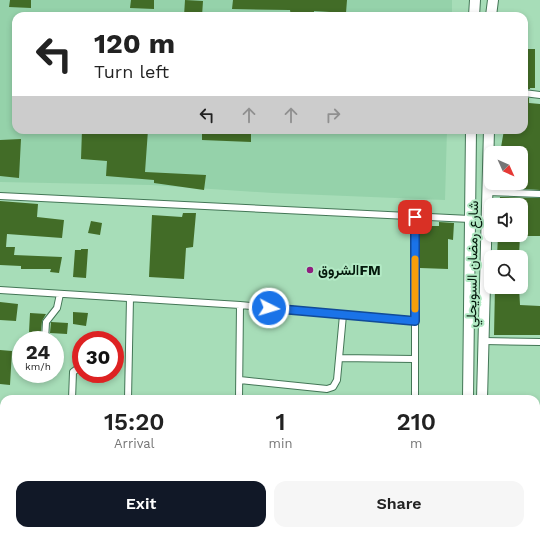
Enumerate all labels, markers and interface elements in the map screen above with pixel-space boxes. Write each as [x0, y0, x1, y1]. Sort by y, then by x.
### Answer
text: 120 m [94, 27, 175, 60]
icon: left [28, 28, 80, 80]
text: Turn left [94, 61, 169, 82]
icon: left [196, 104, 218, 126]
icon: ahead [238, 104, 260, 126]
icon: ahead [280, 104, 302, 126]
icon: right [322, 104, 344, 126]
north arrow [484, 146, 528, 190]
map controls [484, 146, 528, 294]
button: sound [484, 198, 528, 242]
pin [398, 200, 432, 234]
street label: شارع رمضان السويحلي [463, 200, 485, 328]
icon: arrive [404, 206, 426, 228]
button: search [484, 250, 528, 294]
place label: الشروقFM [318, 262, 381, 279]
marker: الشروقFM [305, 265, 315, 275]
position arrow [248, 287, 290, 329]
speed limit sign: 30 [72, 331, 124, 383]
text: 24 [26, 340, 50, 364]
text: km/h [25, 361, 51, 372]
text: 15:20 [104, 408, 165, 436]
text: 1 [276, 408, 286, 436]
text: 210 [397, 408, 436, 436]
text: Arrival [114, 436, 155, 451]
text: min [269, 436, 293, 451]
text: m [410, 436, 422, 451]
button: Exit [16, 481, 266, 527]
button: Share [274, 481, 524, 527]

